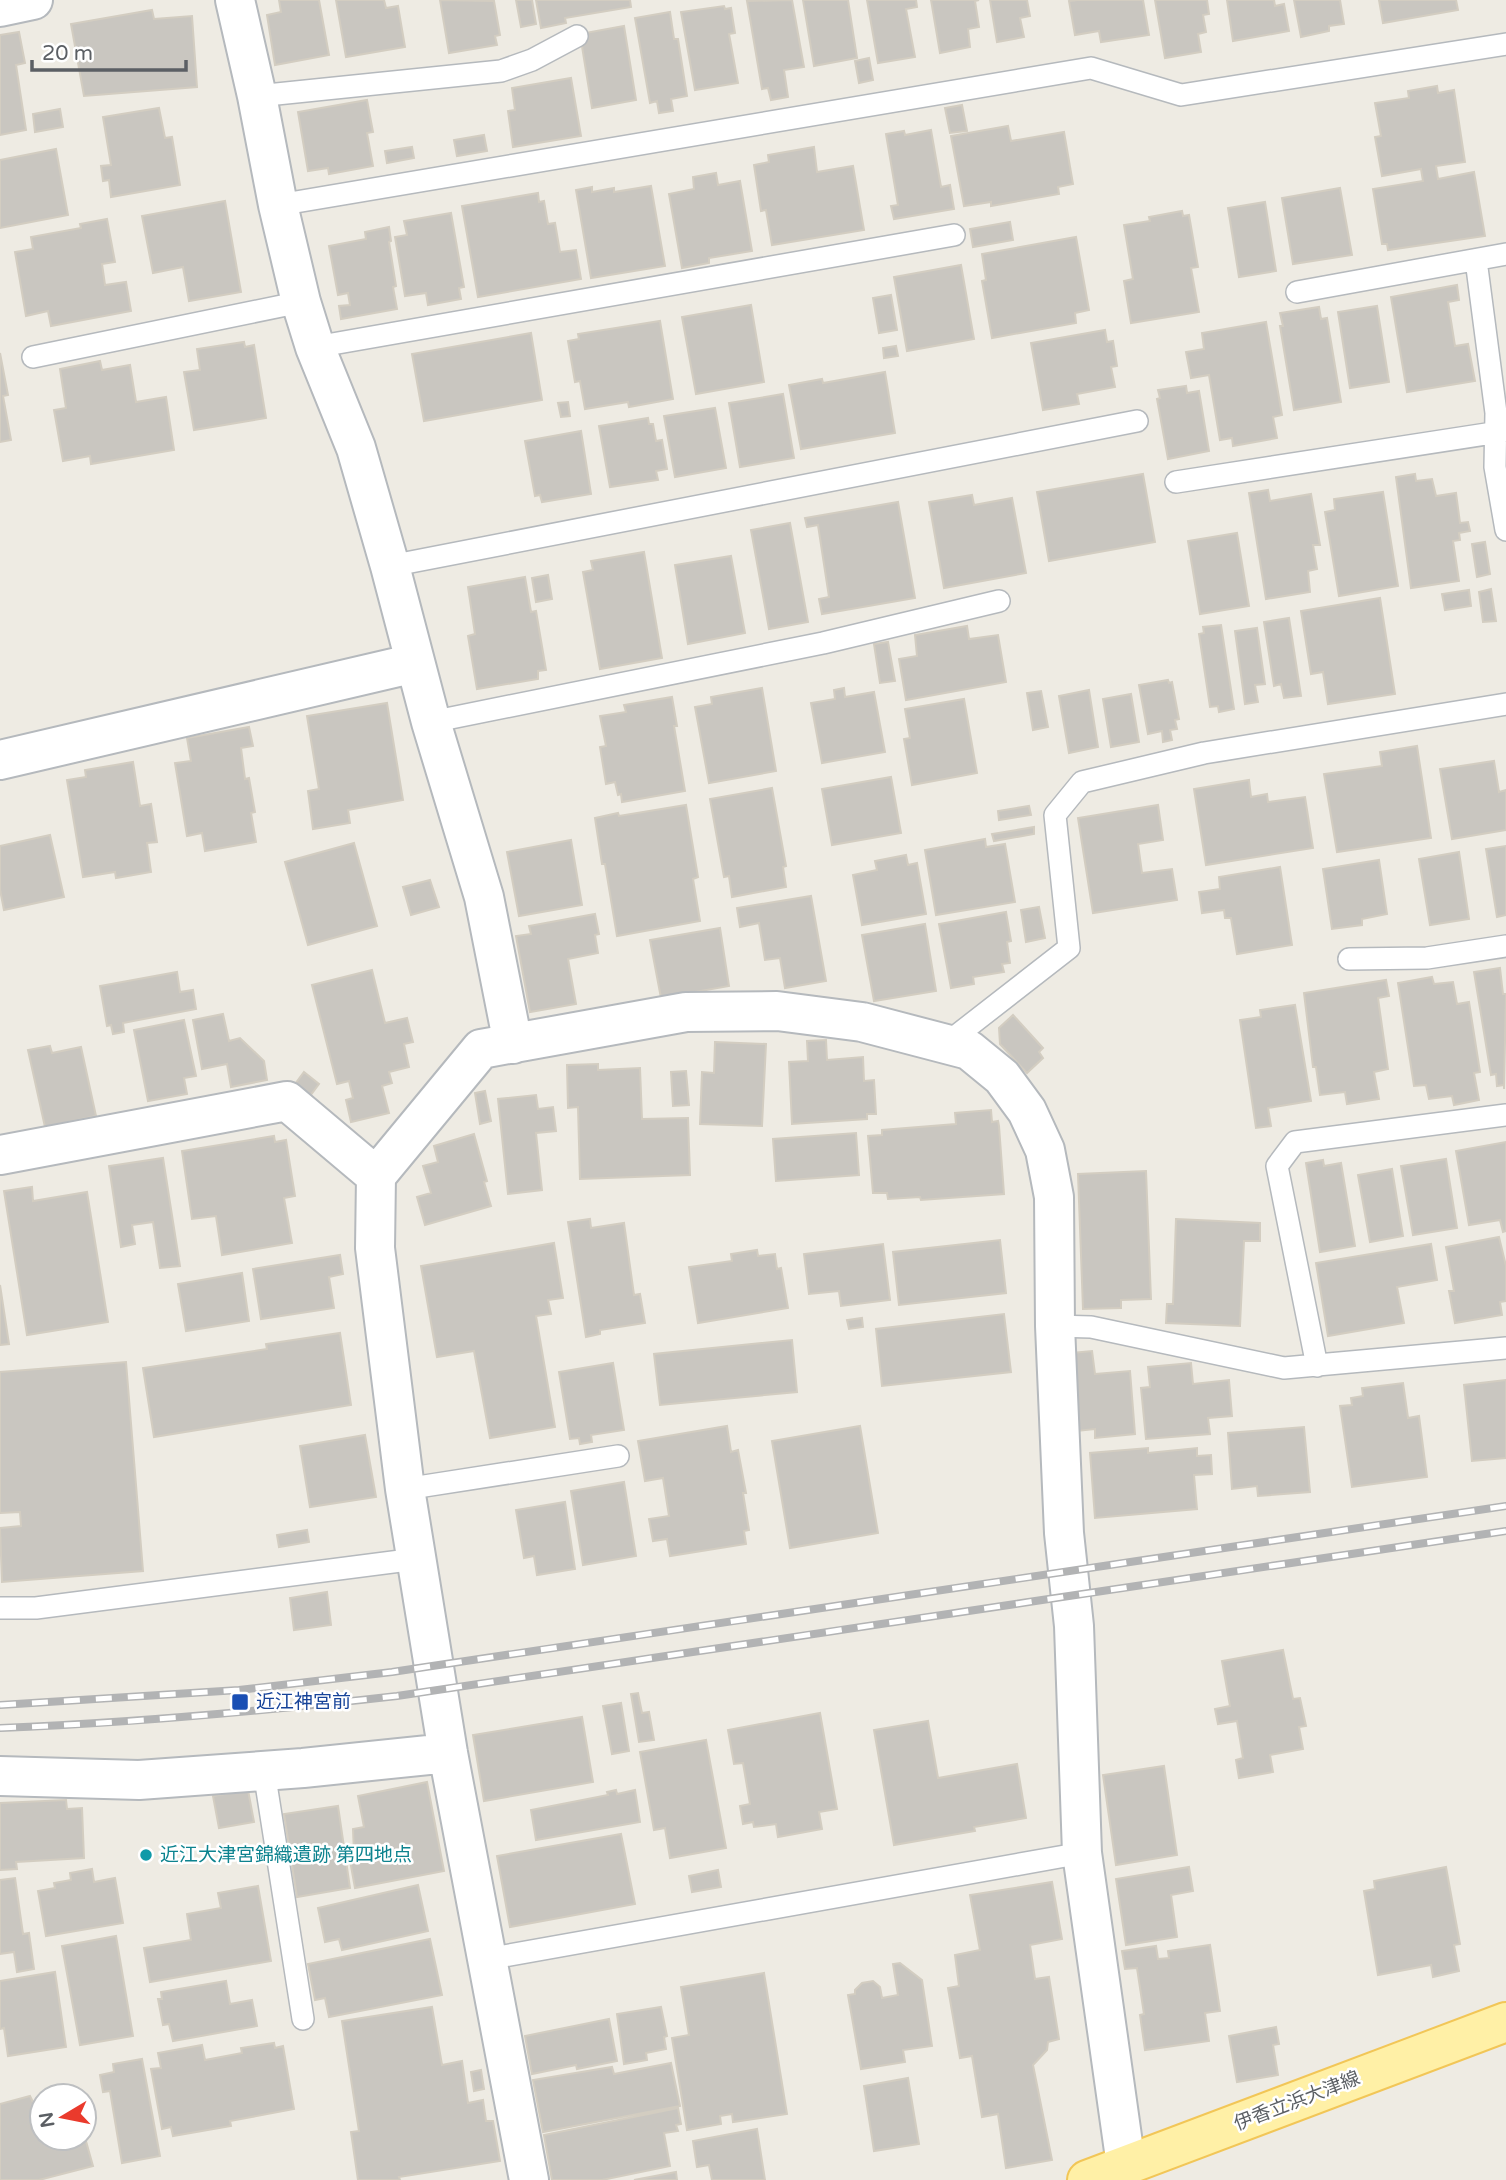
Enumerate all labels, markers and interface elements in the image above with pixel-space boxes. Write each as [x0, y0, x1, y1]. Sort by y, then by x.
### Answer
scale bar [32, 28, 186, 72]
text: 20 m [42, 41, 93, 66]
place label: 近江神宮前 [256, 1691, 351, 1713]
marker: 近江神宮前 [230, 1692, 250, 1712]
place label: 近江大津宮錦織遺跡 第四地点 [160, 1844, 412, 1866]
marker: 近江大津宮錦織遺跡 第四地点 [138, 1847, 154, 1863]
street label: 伊香立浜大津線 [1231, 2067, 1363, 2135]
north arrow [28, 2082, 98, 2152]
text: N [35, 2110, 59, 2129]

